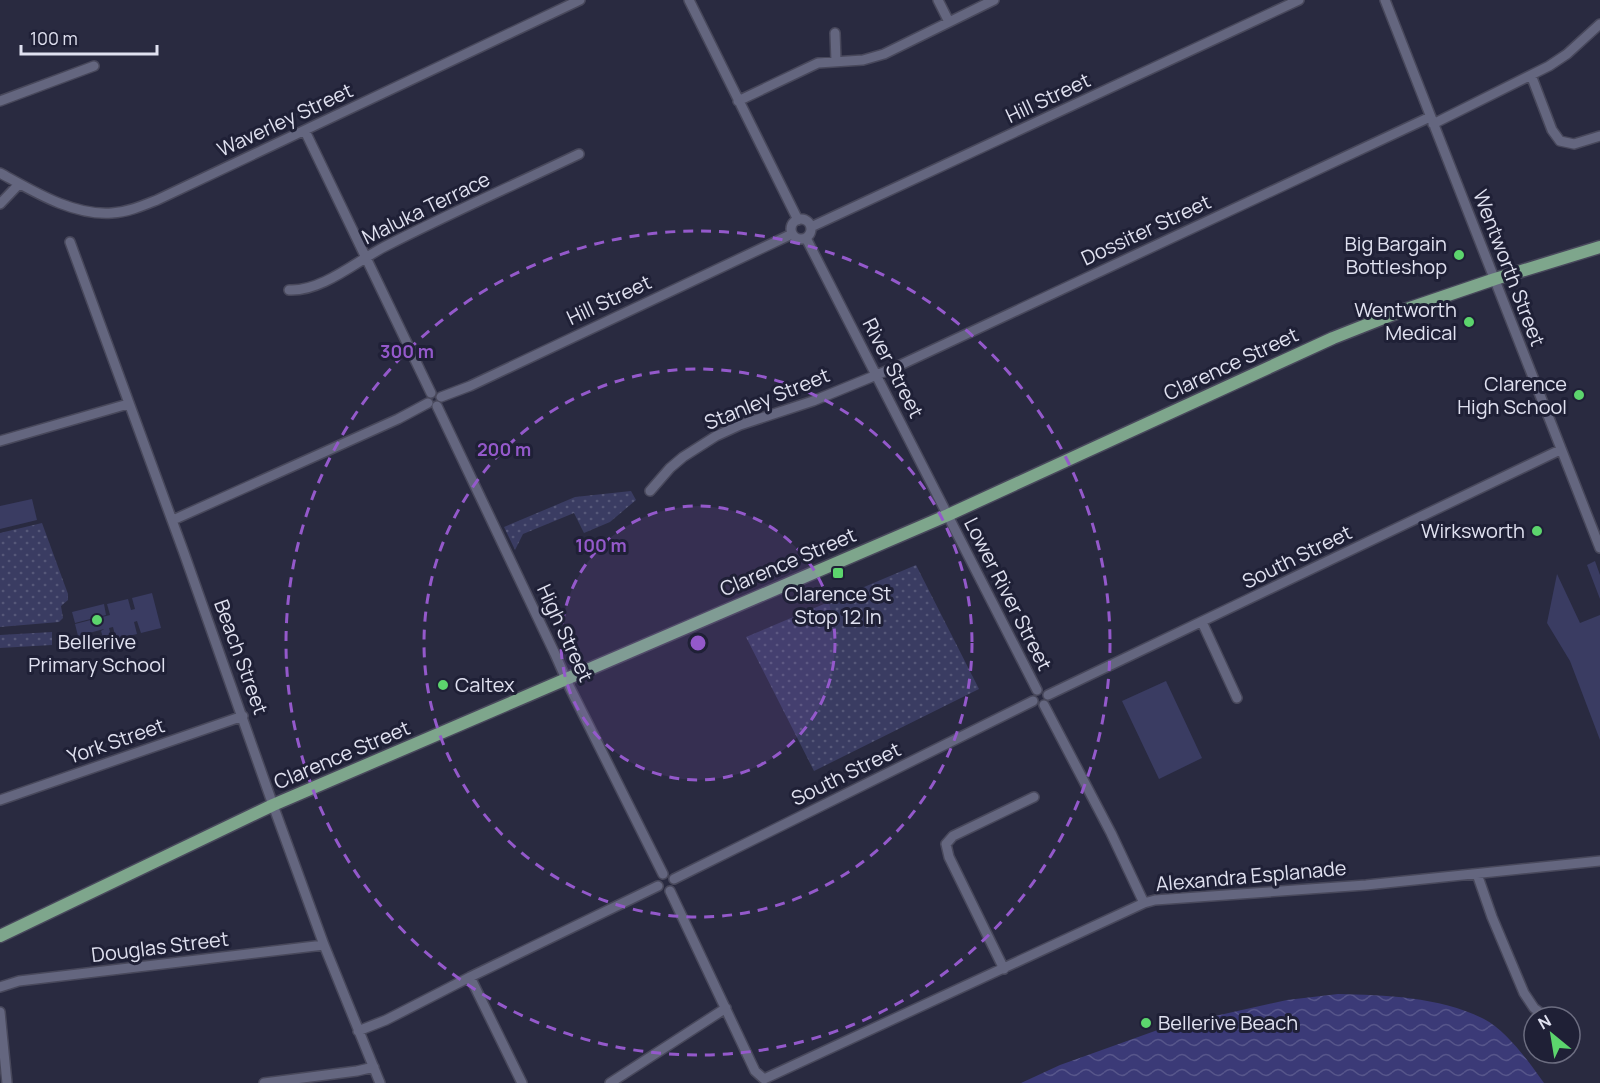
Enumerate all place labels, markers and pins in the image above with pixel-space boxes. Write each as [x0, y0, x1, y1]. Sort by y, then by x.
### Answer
place label: Big Bargain Bottleshop [1345, 230, 1447, 280]
marker: Big Bargain Bottleshop [1452, 248, 1466, 262]
place label: Wentworth Medical [1354, 296, 1457, 346]
marker: Wentworth Medical [1462, 315, 1476, 329]
place label: Clarence High School [1457, 370, 1567, 420]
marker: Clarence High School [1572, 388, 1586, 402]
place label: Wirksworth [1421, 517, 1525, 544]
marker: Wirksworth [1530, 524, 1544, 538]
marker: Clarence St Stop 12 In [831, 566, 845, 580]
place label: Clarence St Stop 12 In [784, 580, 892, 630]
marker: Bellerive Primary School [90, 613, 104, 627]
place label: Bellerive Primary School [28, 628, 166, 678]
centre of rings [688, 633, 708, 653]
place label: Caltex [455, 671, 515, 698]
marker: Caltex [436, 678, 450, 692]
place label: Bellerive Beach [1158, 1009, 1298, 1036]
marker: Bellerive Beach [1139, 1016, 1153, 1030]

